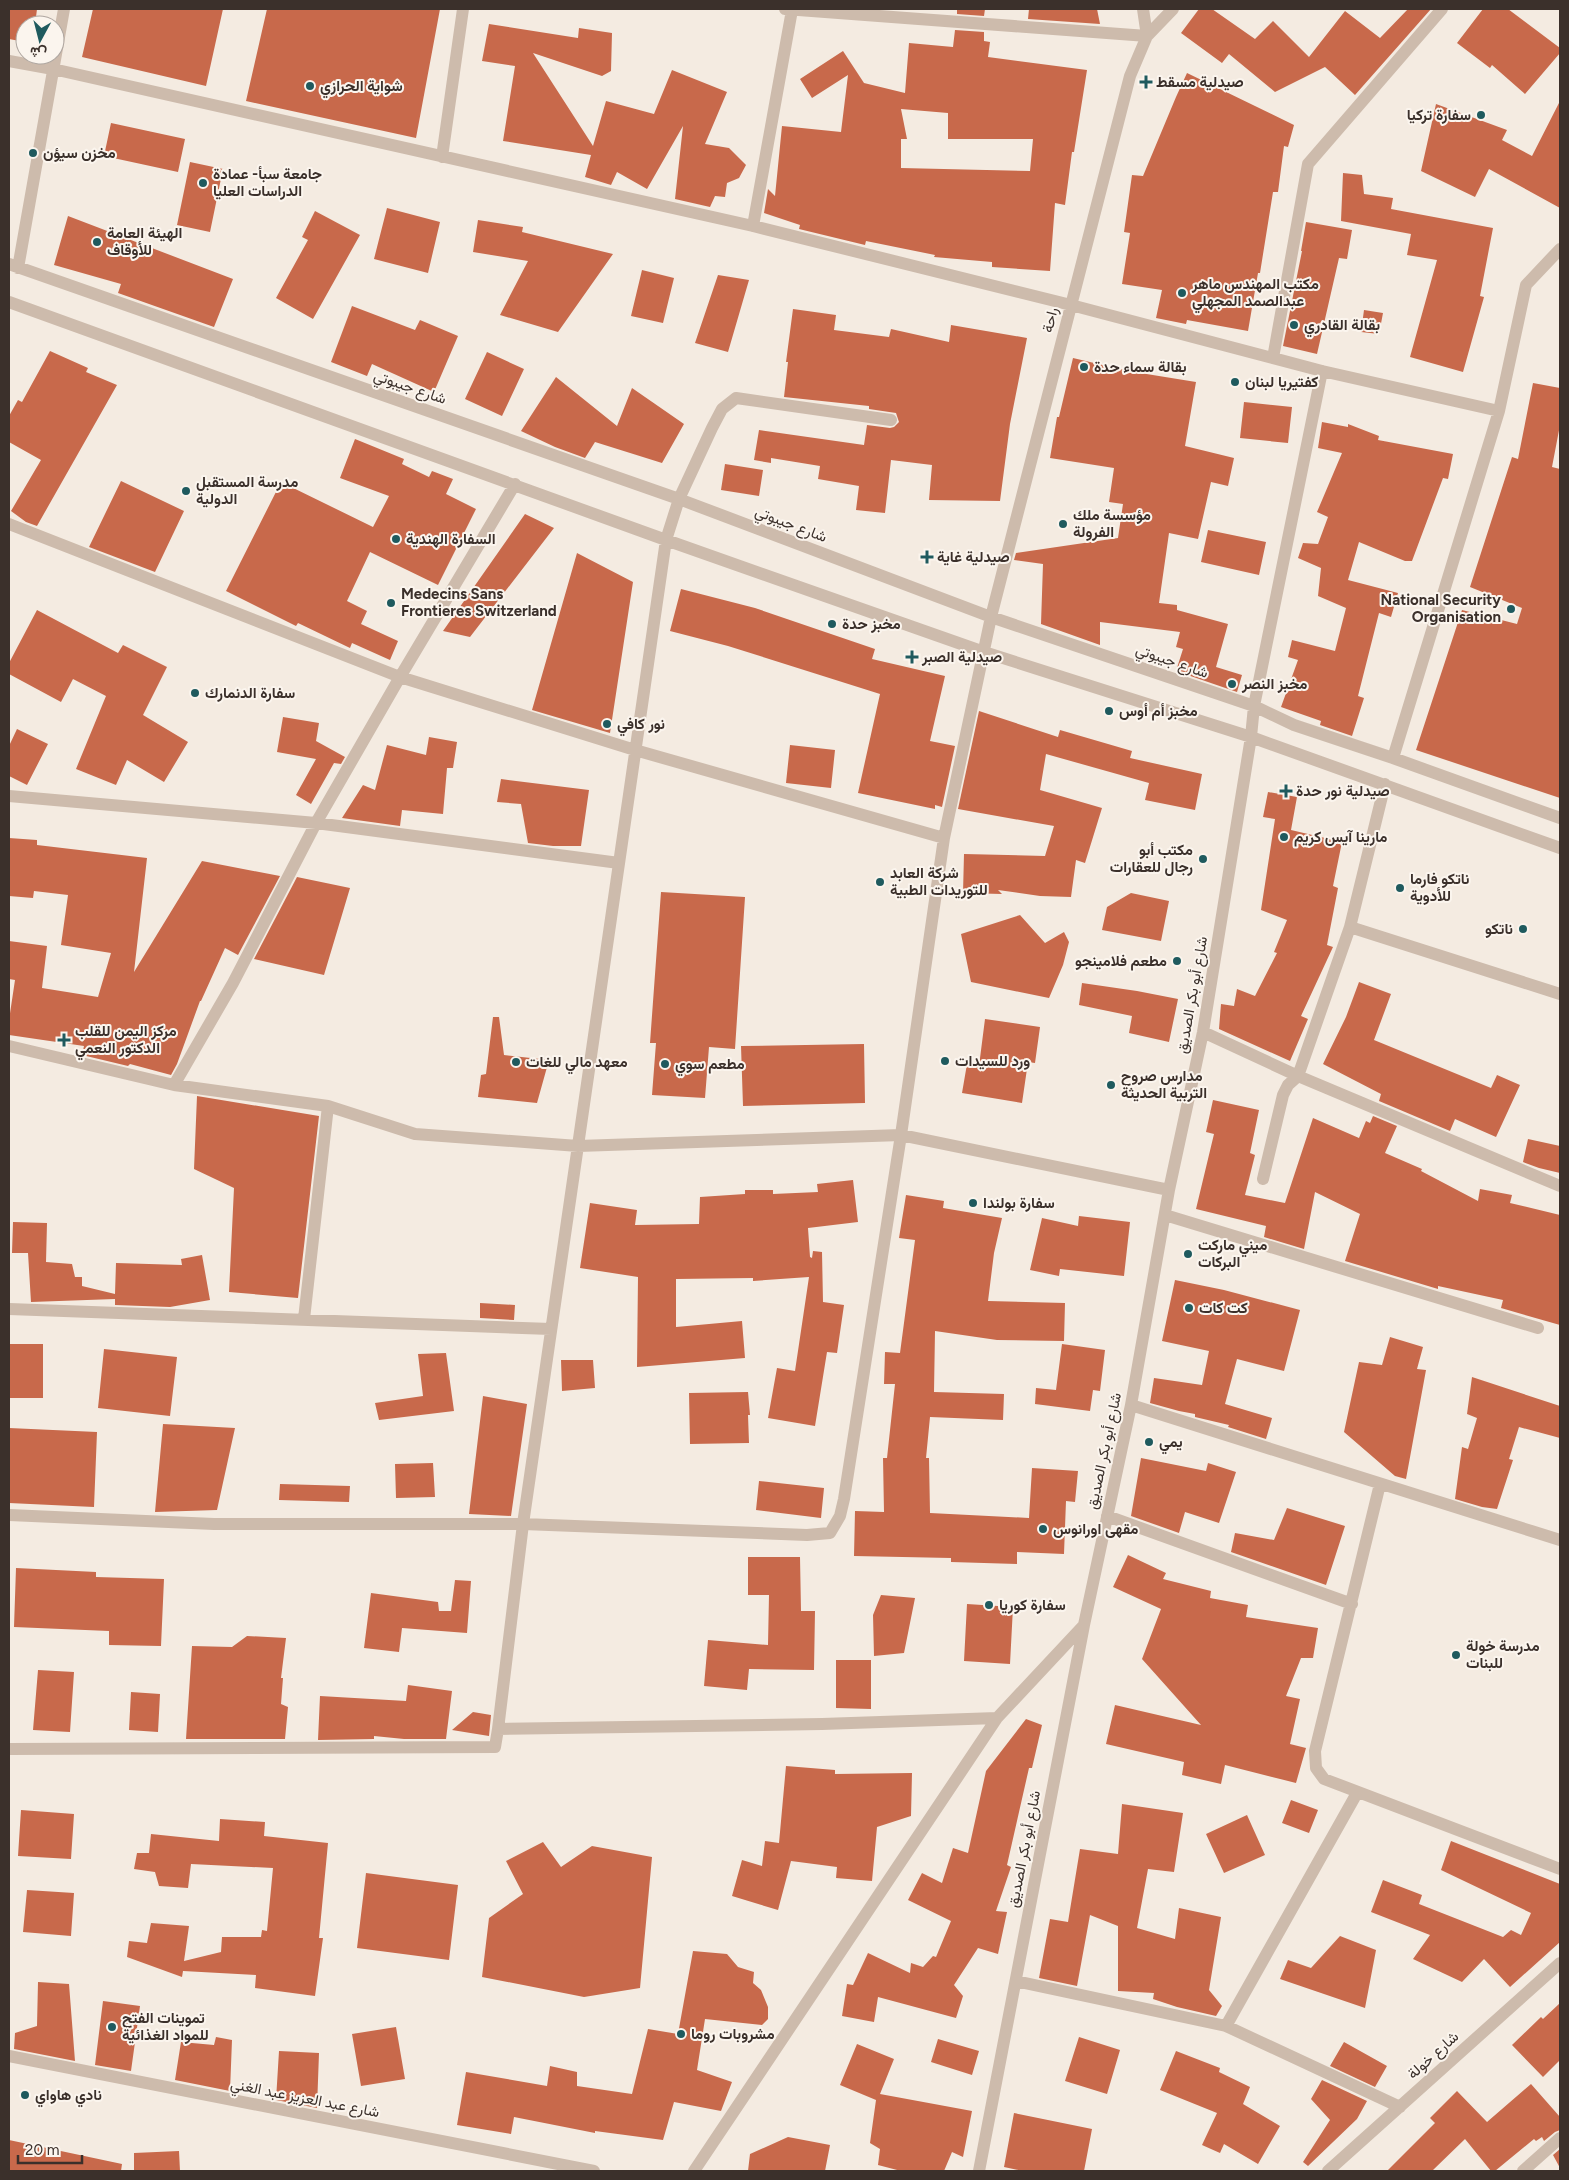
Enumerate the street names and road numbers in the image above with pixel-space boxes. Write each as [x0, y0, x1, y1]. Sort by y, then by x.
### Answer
street label: راحة [1038, 305, 1062, 335]
street label: شارع جيبوتي [370, 366, 449, 412]
street label: شارع جيبوتي [751, 502, 830, 550]
street label: شارع جيبوتي [1132, 640, 1211, 686]
street label: شارع أبو بكر الصديق [1173, 935, 1213, 1055]
street label: شارع أبو بكر الصديق [1083, 1391, 1127, 1511]
street label: شارع أبو بكر الصديق [1004, 1789, 1046, 1909]
street label: شارع خولة [1404, 2027, 1464, 2084]
street label: شارع عبد العزيز عبد الغني [228, 2075, 381, 2125]

